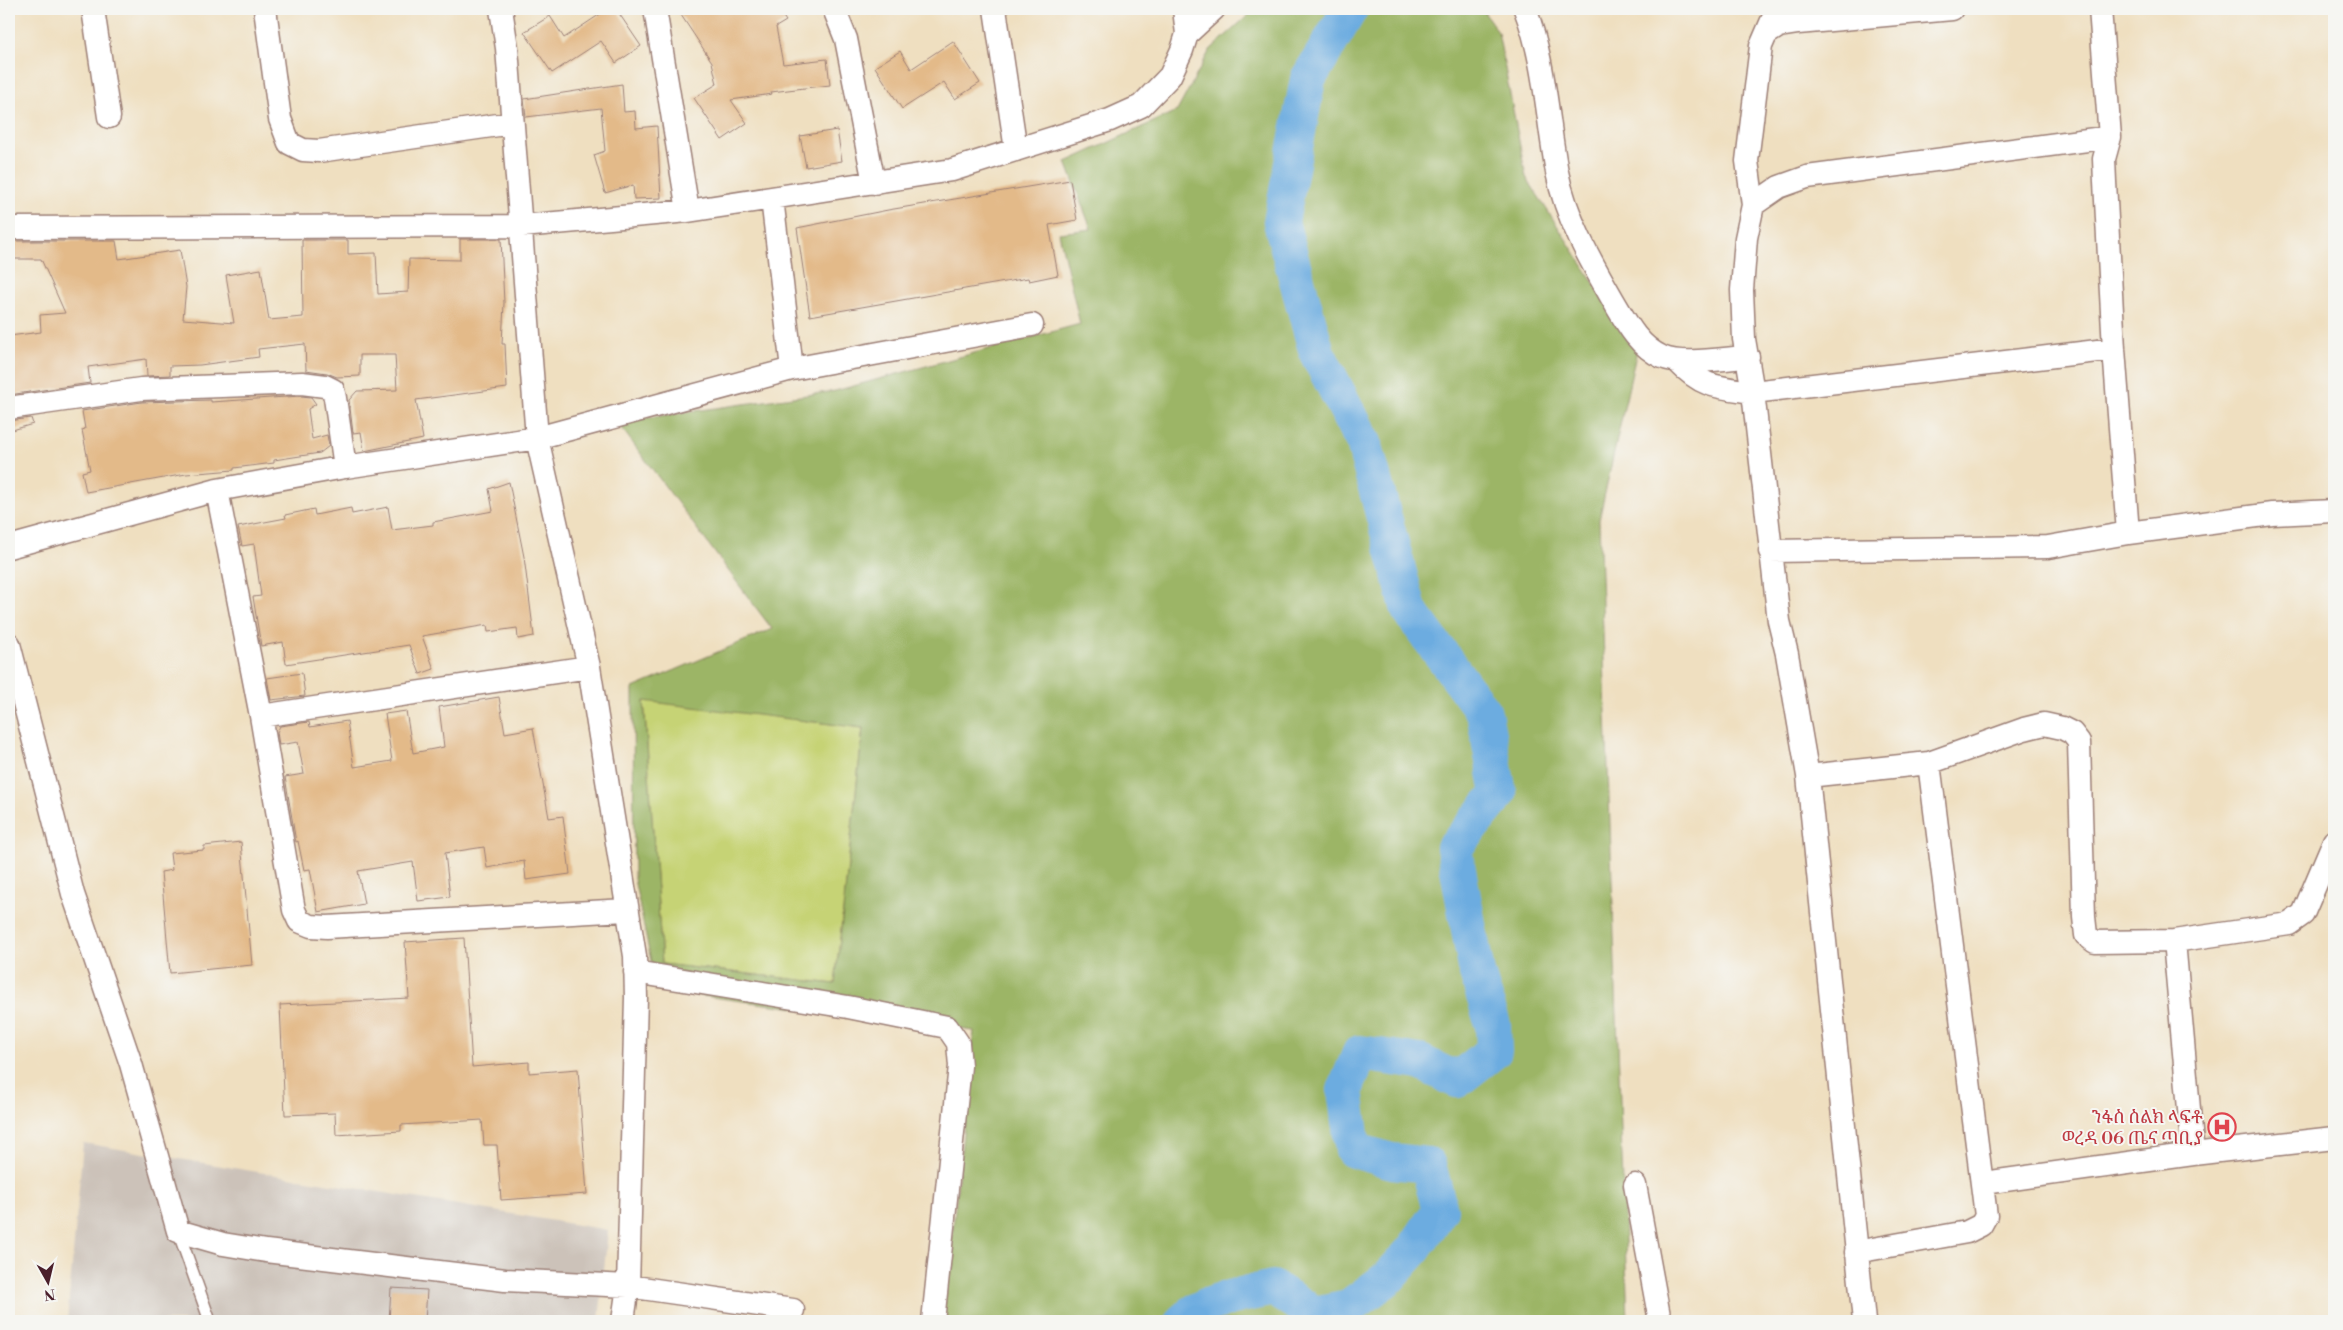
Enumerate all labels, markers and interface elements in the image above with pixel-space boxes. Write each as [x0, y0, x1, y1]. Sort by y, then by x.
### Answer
place label: ንፋስ ስልክ ላፍቶ ወረዳ 06 ጤና ጣቢያ [2062, 1106, 2203, 1150]
hospital icon: ንፋስ ስልክ ላፍቶ ወረዳ 06 ጤና ጣቢያ [2207, 1112, 2237, 1142]
north arrow [22, 1258, 72, 1308]
text: N [43, 1284, 56, 1304]

